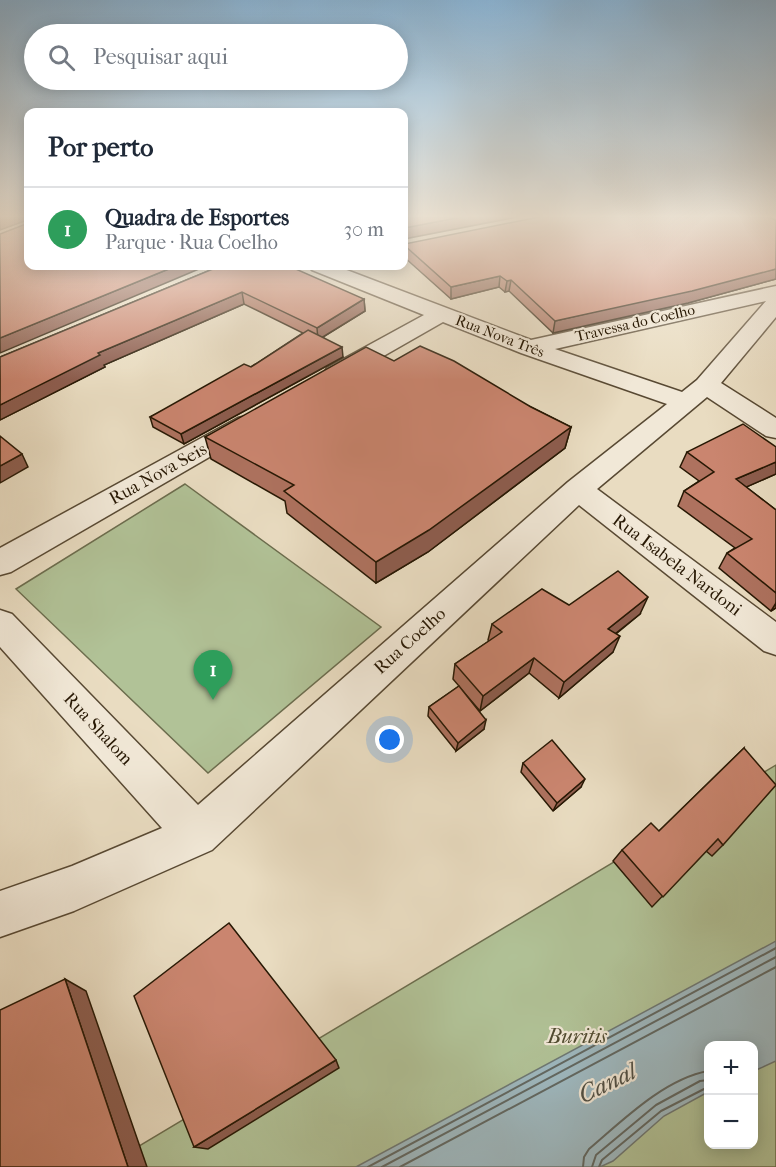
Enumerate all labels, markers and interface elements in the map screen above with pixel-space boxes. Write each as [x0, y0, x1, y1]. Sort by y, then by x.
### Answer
search box [24, 24, 408, 90]
icon: search [45, 41, 78, 74]
text: Pesquisar aqui [93, 44, 228, 70]
text: Por perto [48, 132, 153, 163]
text: Quadra de Esportes [105, 205, 289, 231]
text: 1 [64, 218, 71, 241]
text: 30 m [344, 218, 384, 241]
text: Parque · Rua Coelho [105, 231, 278, 254]
street label: Travessa do Coelho [573, 300, 697, 346]
street label: Rua Nova Três [453, 311, 547, 361]
street label: Rua Nova Seis [105, 438, 211, 509]
street label: Rua Isabela Nardoni [608, 510, 746, 621]
street label: Rua Coelho [370, 603, 450, 679]
pin: 1 [194, 650, 232, 700]
street label: Rua Shalom [59, 688, 137, 770]
your location [375, 725, 404, 754]
park label: Buritis [546, 1024, 607, 1048]
map controls [704, 1041, 758, 1149]
button: + [704, 1041, 758, 1095]
water label: Canal [574, 1056, 643, 1109]
button: − [704, 1095, 758, 1149]

